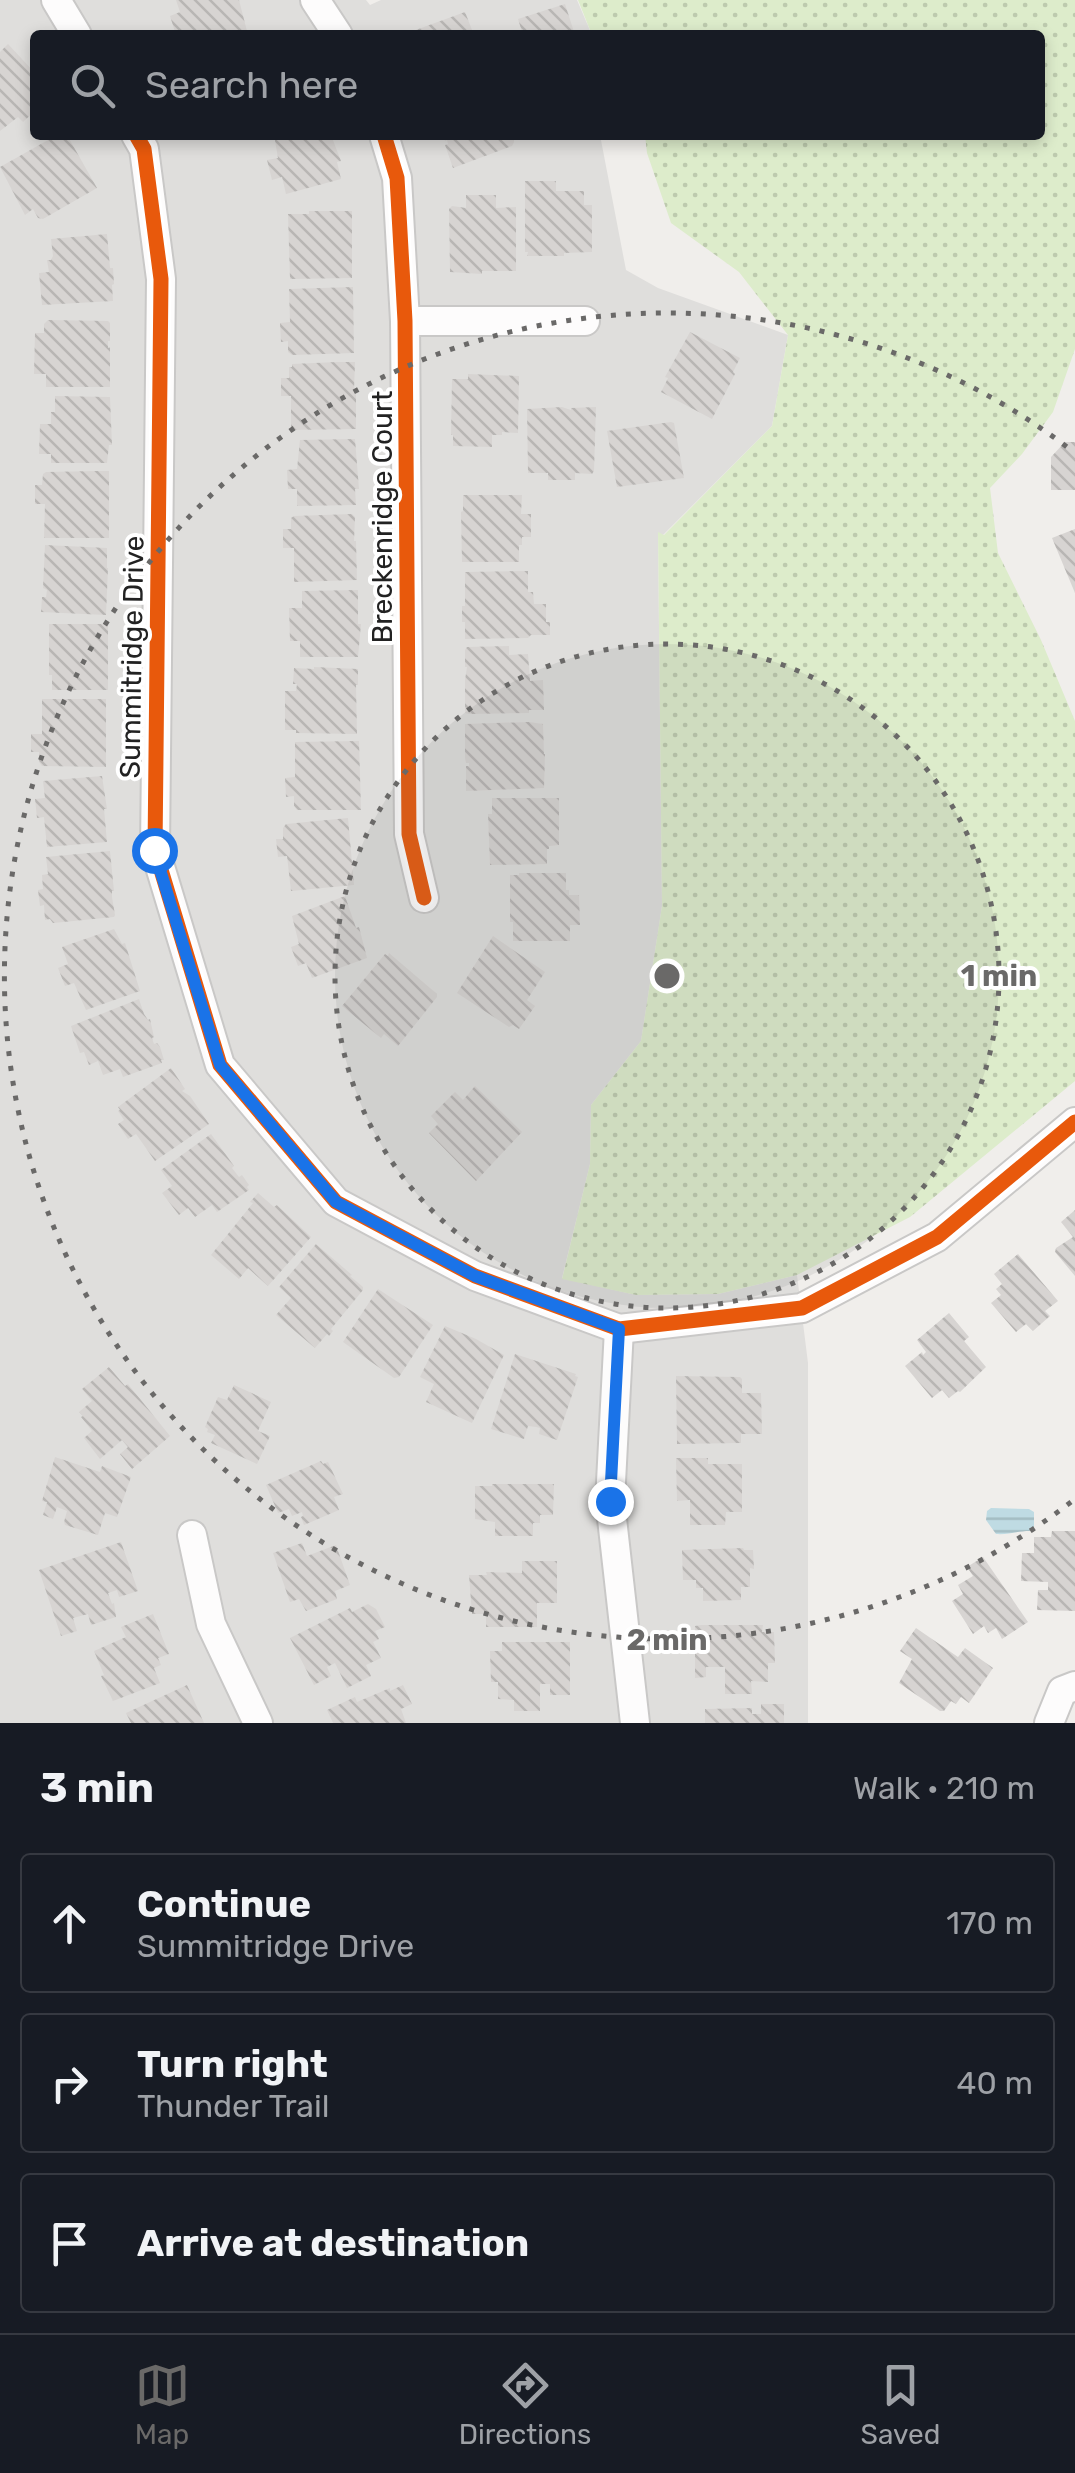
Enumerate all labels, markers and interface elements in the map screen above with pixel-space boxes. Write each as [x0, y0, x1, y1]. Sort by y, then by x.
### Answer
search box [30, 30, 1045, 140]
icon: search [65, 58, 120, 113]
text: Search here [145, 62, 358, 108]
street label: Breckenridge Court [366, 390, 399, 644]
street label: Summitridge Drive [113, 535, 151, 779]
route start [132, 828, 178, 874]
centre of rings [649, 958, 685, 994]
text: 1 min [961, 958, 1037, 994]
route end [588, 1479, 634, 1525]
text: 2 min [626, 1622, 708, 1658]
text: 3 min [40, 1763, 154, 1813]
text: Walk · 210 m [853, 1769, 1035, 1807]
text: Continue [137, 1881, 311, 1927]
icon: ahead [42, 1896, 97, 1951]
text: 170 m [946, 1904, 1033, 1942]
text: Summitridge Drive [137, 1927, 414, 1965]
text: Turn right [137, 2041, 328, 2087]
icon: right [42, 2056, 97, 2111]
text: 40 m [957, 2064, 1033, 2102]
text: Thunder Trail [137, 2087, 329, 2125]
icon: arrive [42, 2216, 97, 2271]
text: Arrive at destination [137, 2220, 529, 2266]
tab: Map [135, 2358, 190, 2451]
tab: Directions [459, 2358, 591, 2451]
tab: Saved [860, 2358, 940, 2451]

